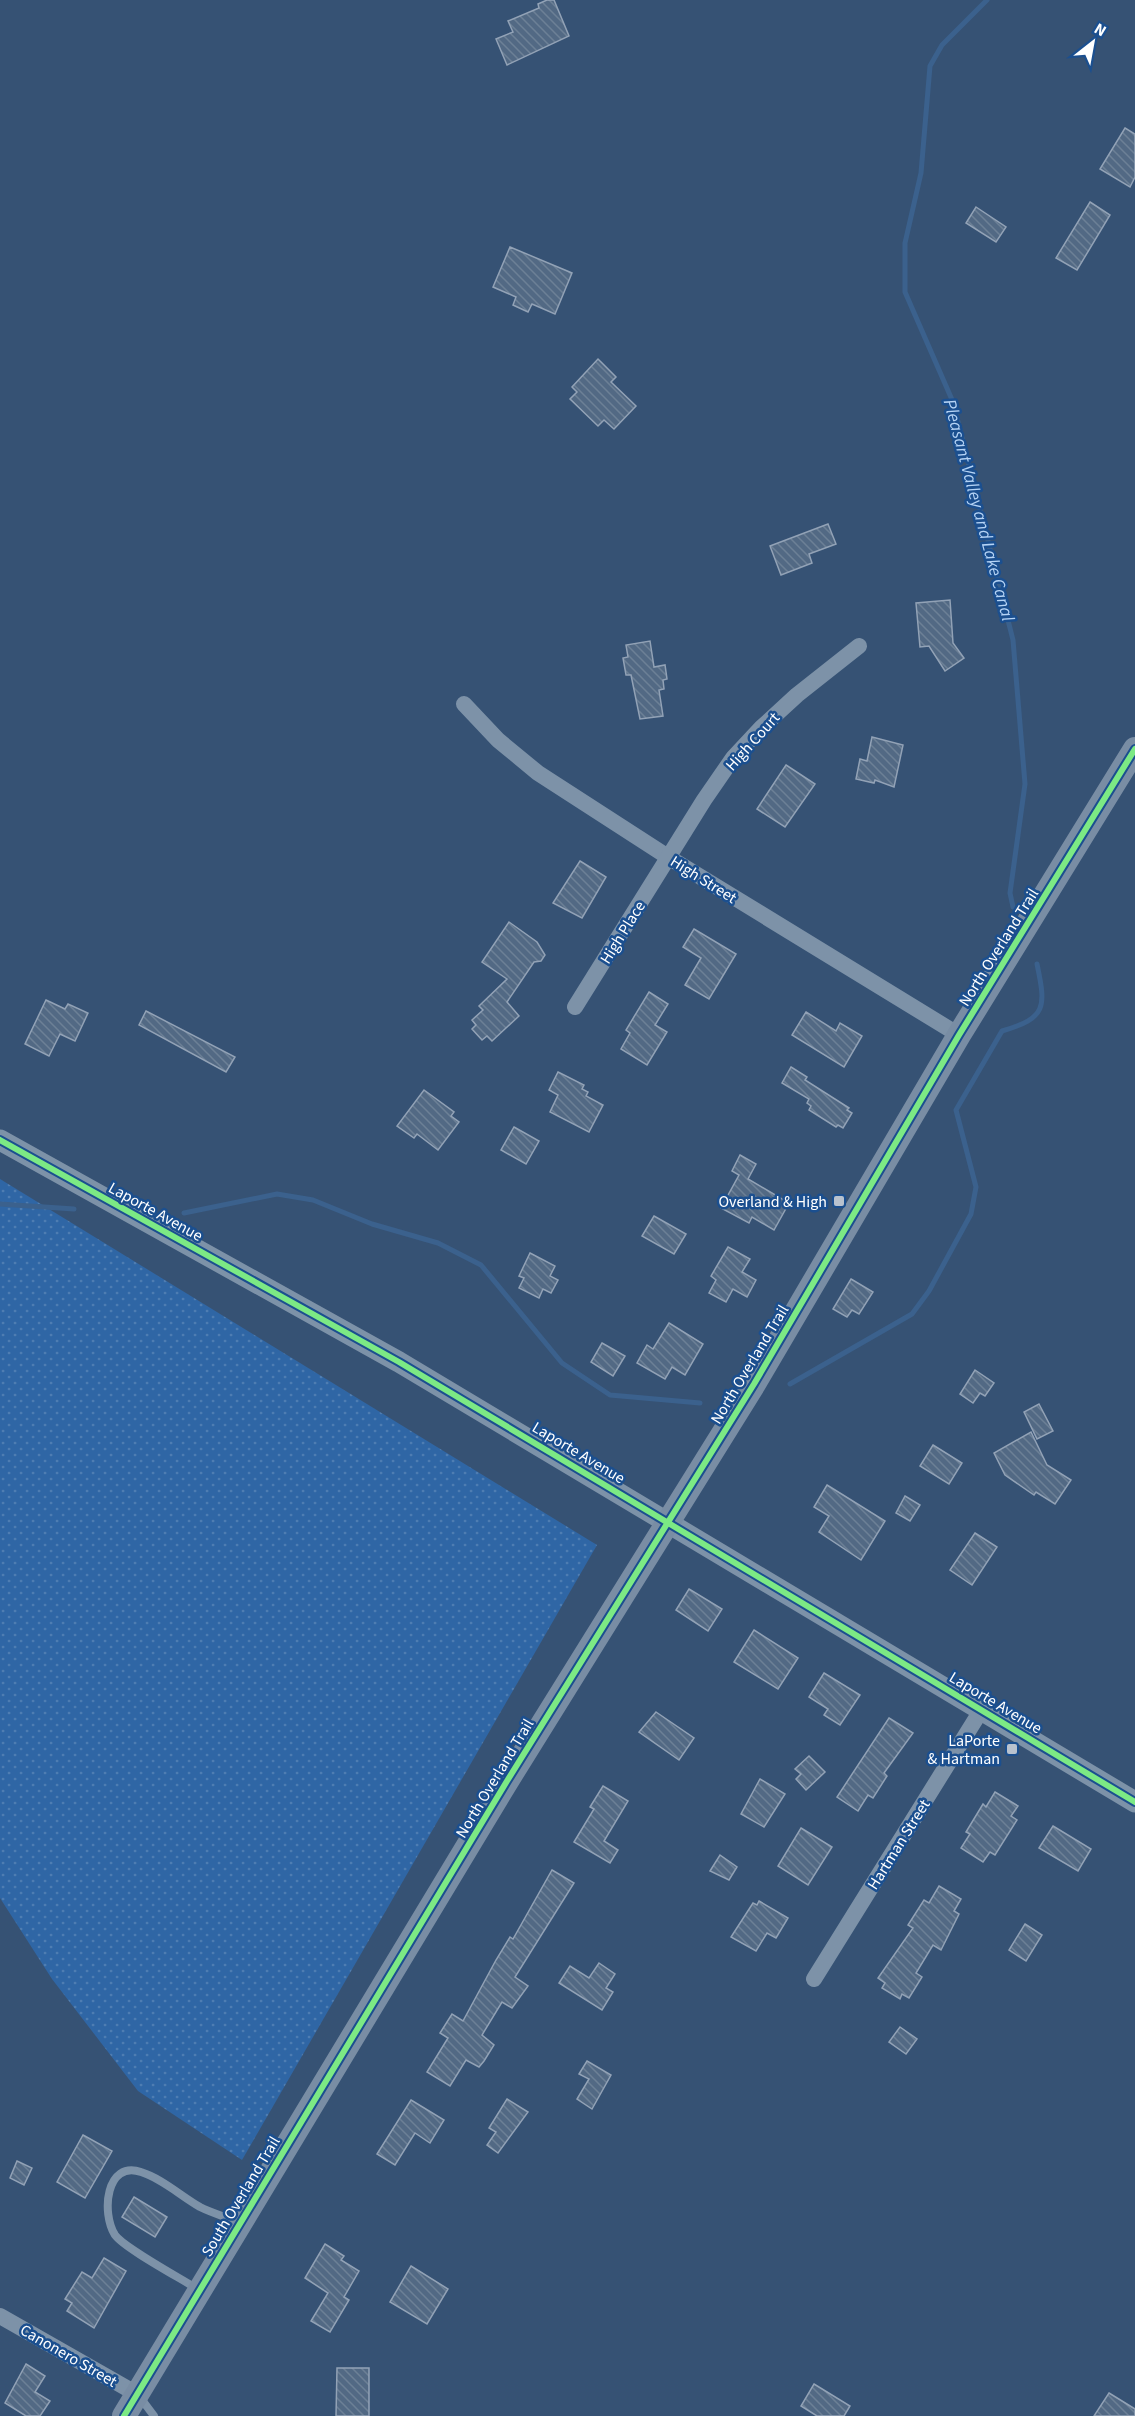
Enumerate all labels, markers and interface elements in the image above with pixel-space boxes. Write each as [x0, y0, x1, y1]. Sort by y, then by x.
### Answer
north arrow [1063, 12, 1123, 72]
text: N [1090, 18, 1110, 42]
water label: Pleasant Valley and Lake Canal [937, 396, 1020, 625]
street label: High Court [721, 707, 785, 776]
street label: High Street [666, 851, 741, 909]
street label: North Overland Trail [954, 884, 1044, 1011]
street label: High Place [595, 897, 651, 968]
street label: Laporte Avenue [104, 1177, 207, 1247]
place label: Overland & High [718, 1191, 827, 1213]
marker: Overland & High [832, 1194, 846, 1208]
street label: North Overland Trail [706, 1301, 794, 1428]
street label: Laporte Avenue [528, 1416, 629, 1489]
street label: Laporte Avenue [945, 1666, 1046, 1739]
street label: North Overland Trail [451, 1715, 539, 1842]
place label: LaPorte & Hartman [928, 1730, 1000, 1770]
marker: LaPorte & Hartman [1005, 1742, 1019, 1756]
street label: Hartman Street [862, 1795, 936, 1894]
street label: South Overland Trail [196, 2132, 286, 2261]
street label: Canonero Street [16, 2319, 122, 2393]

